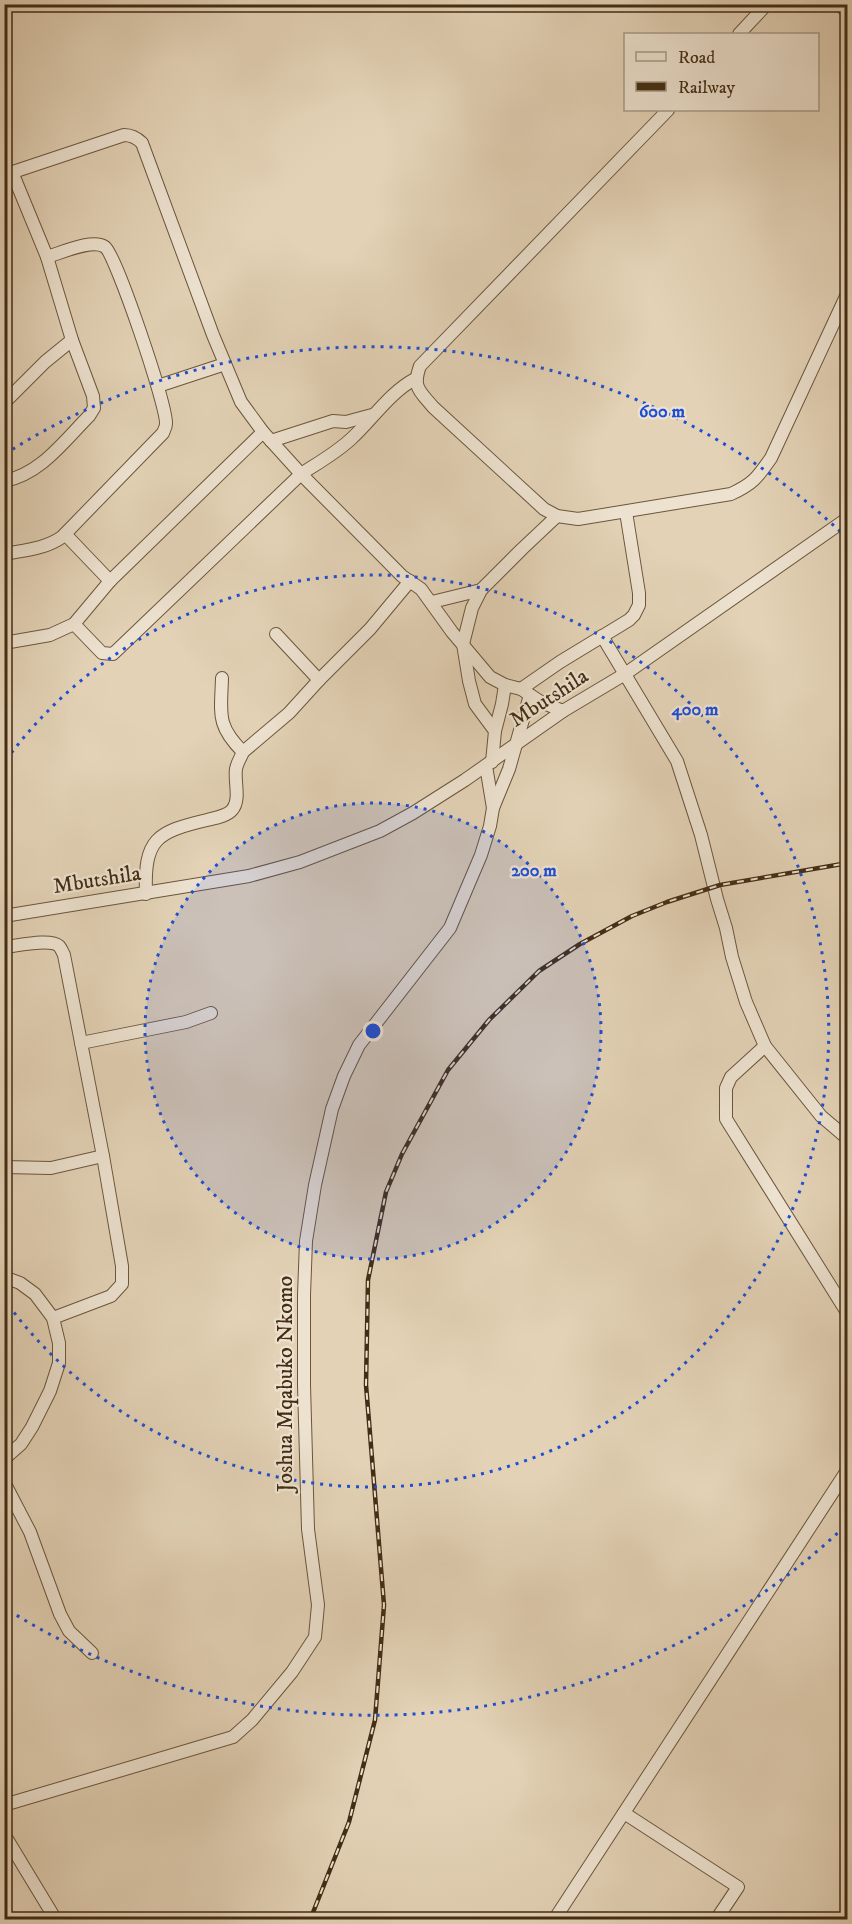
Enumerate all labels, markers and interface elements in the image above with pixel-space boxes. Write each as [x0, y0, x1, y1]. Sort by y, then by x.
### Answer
legend [624, 33, 819, 111]
text: Road [678, 47, 715, 69]
text: Railway [678, 77, 736, 99]
text: 600 m [639, 401, 686, 423]
street label: Mbutshila [504, 662, 594, 733]
text: 400 m [670, 699, 719, 721]
street label: Mbutshila [51, 860, 144, 900]
text: 200 m [511, 860, 557, 882]
centre of rings [363, 1021, 383, 1041]
street label: Joshua Mqabuko Nkomo [272, 1276, 299, 1494]

